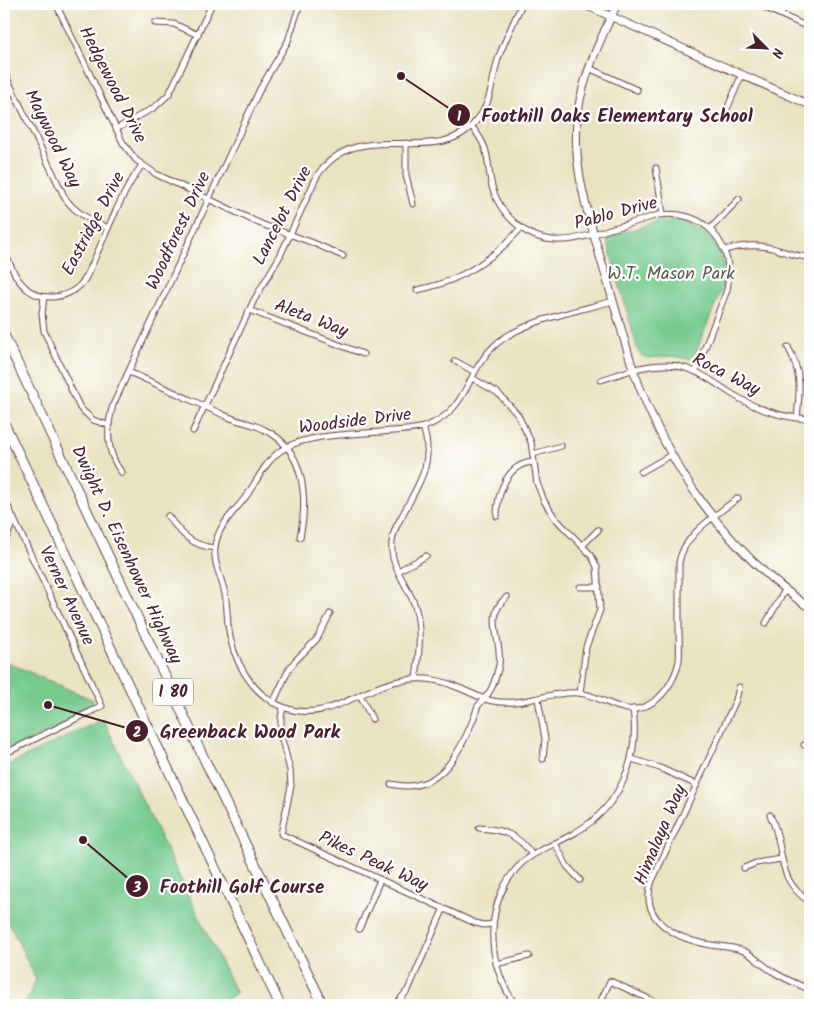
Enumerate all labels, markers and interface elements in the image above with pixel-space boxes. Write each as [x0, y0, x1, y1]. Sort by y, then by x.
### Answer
street label: Hedgewood Drive [70, 21, 154, 149]
north arrow [742, 22, 792, 72]
text: N [765, 44, 789, 62]
street label: Maywood Way [16, 85, 89, 194]
callout: Foothill Oaks Elementary School [446, 98, 763, 132]
text: Foothill Oaks Elementary School [481, 102, 754, 132]
text: 1 [457, 105, 462, 129]
street label: Lancelot Drive [246, 161, 320, 271]
street label: Eastridge Drive [54, 167, 134, 281]
street label: Woodforest Drive [139, 167, 219, 295]
street label: Pablo Drive [571, 189, 661, 239]
park label: W.T. Mason Park [607, 260, 735, 289]
street label: Aleta Way [270, 292, 353, 347]
street label: Roca Way [687, 345, 766, 405]
street label: Woodside Drive [297, 401, 413, 443]
street label: Dwight D. Eisenhower Highway [62, 441, 190, 670]
street label: Verner Avenue [30, 541, 102, 651]
road number: I 80 [153, 679, 193, 706]
callout: Greenback Wood Park [125, 714, 350, 748]
text: Greenback Wood Park [160, 718, 341, 748]
text: 2 [133, 721, 142, 745]
street label: Himalaya Way [627, 780, 695, 890]
street label: Pikes Peak Way [313, 824, 433, 900]
callout: Foothill Golf Course [125, 869, 334, 903]
text: Foothill Golf Course [160, 873, 324, 903]
text: 3 [132, 876, 141, 900]

